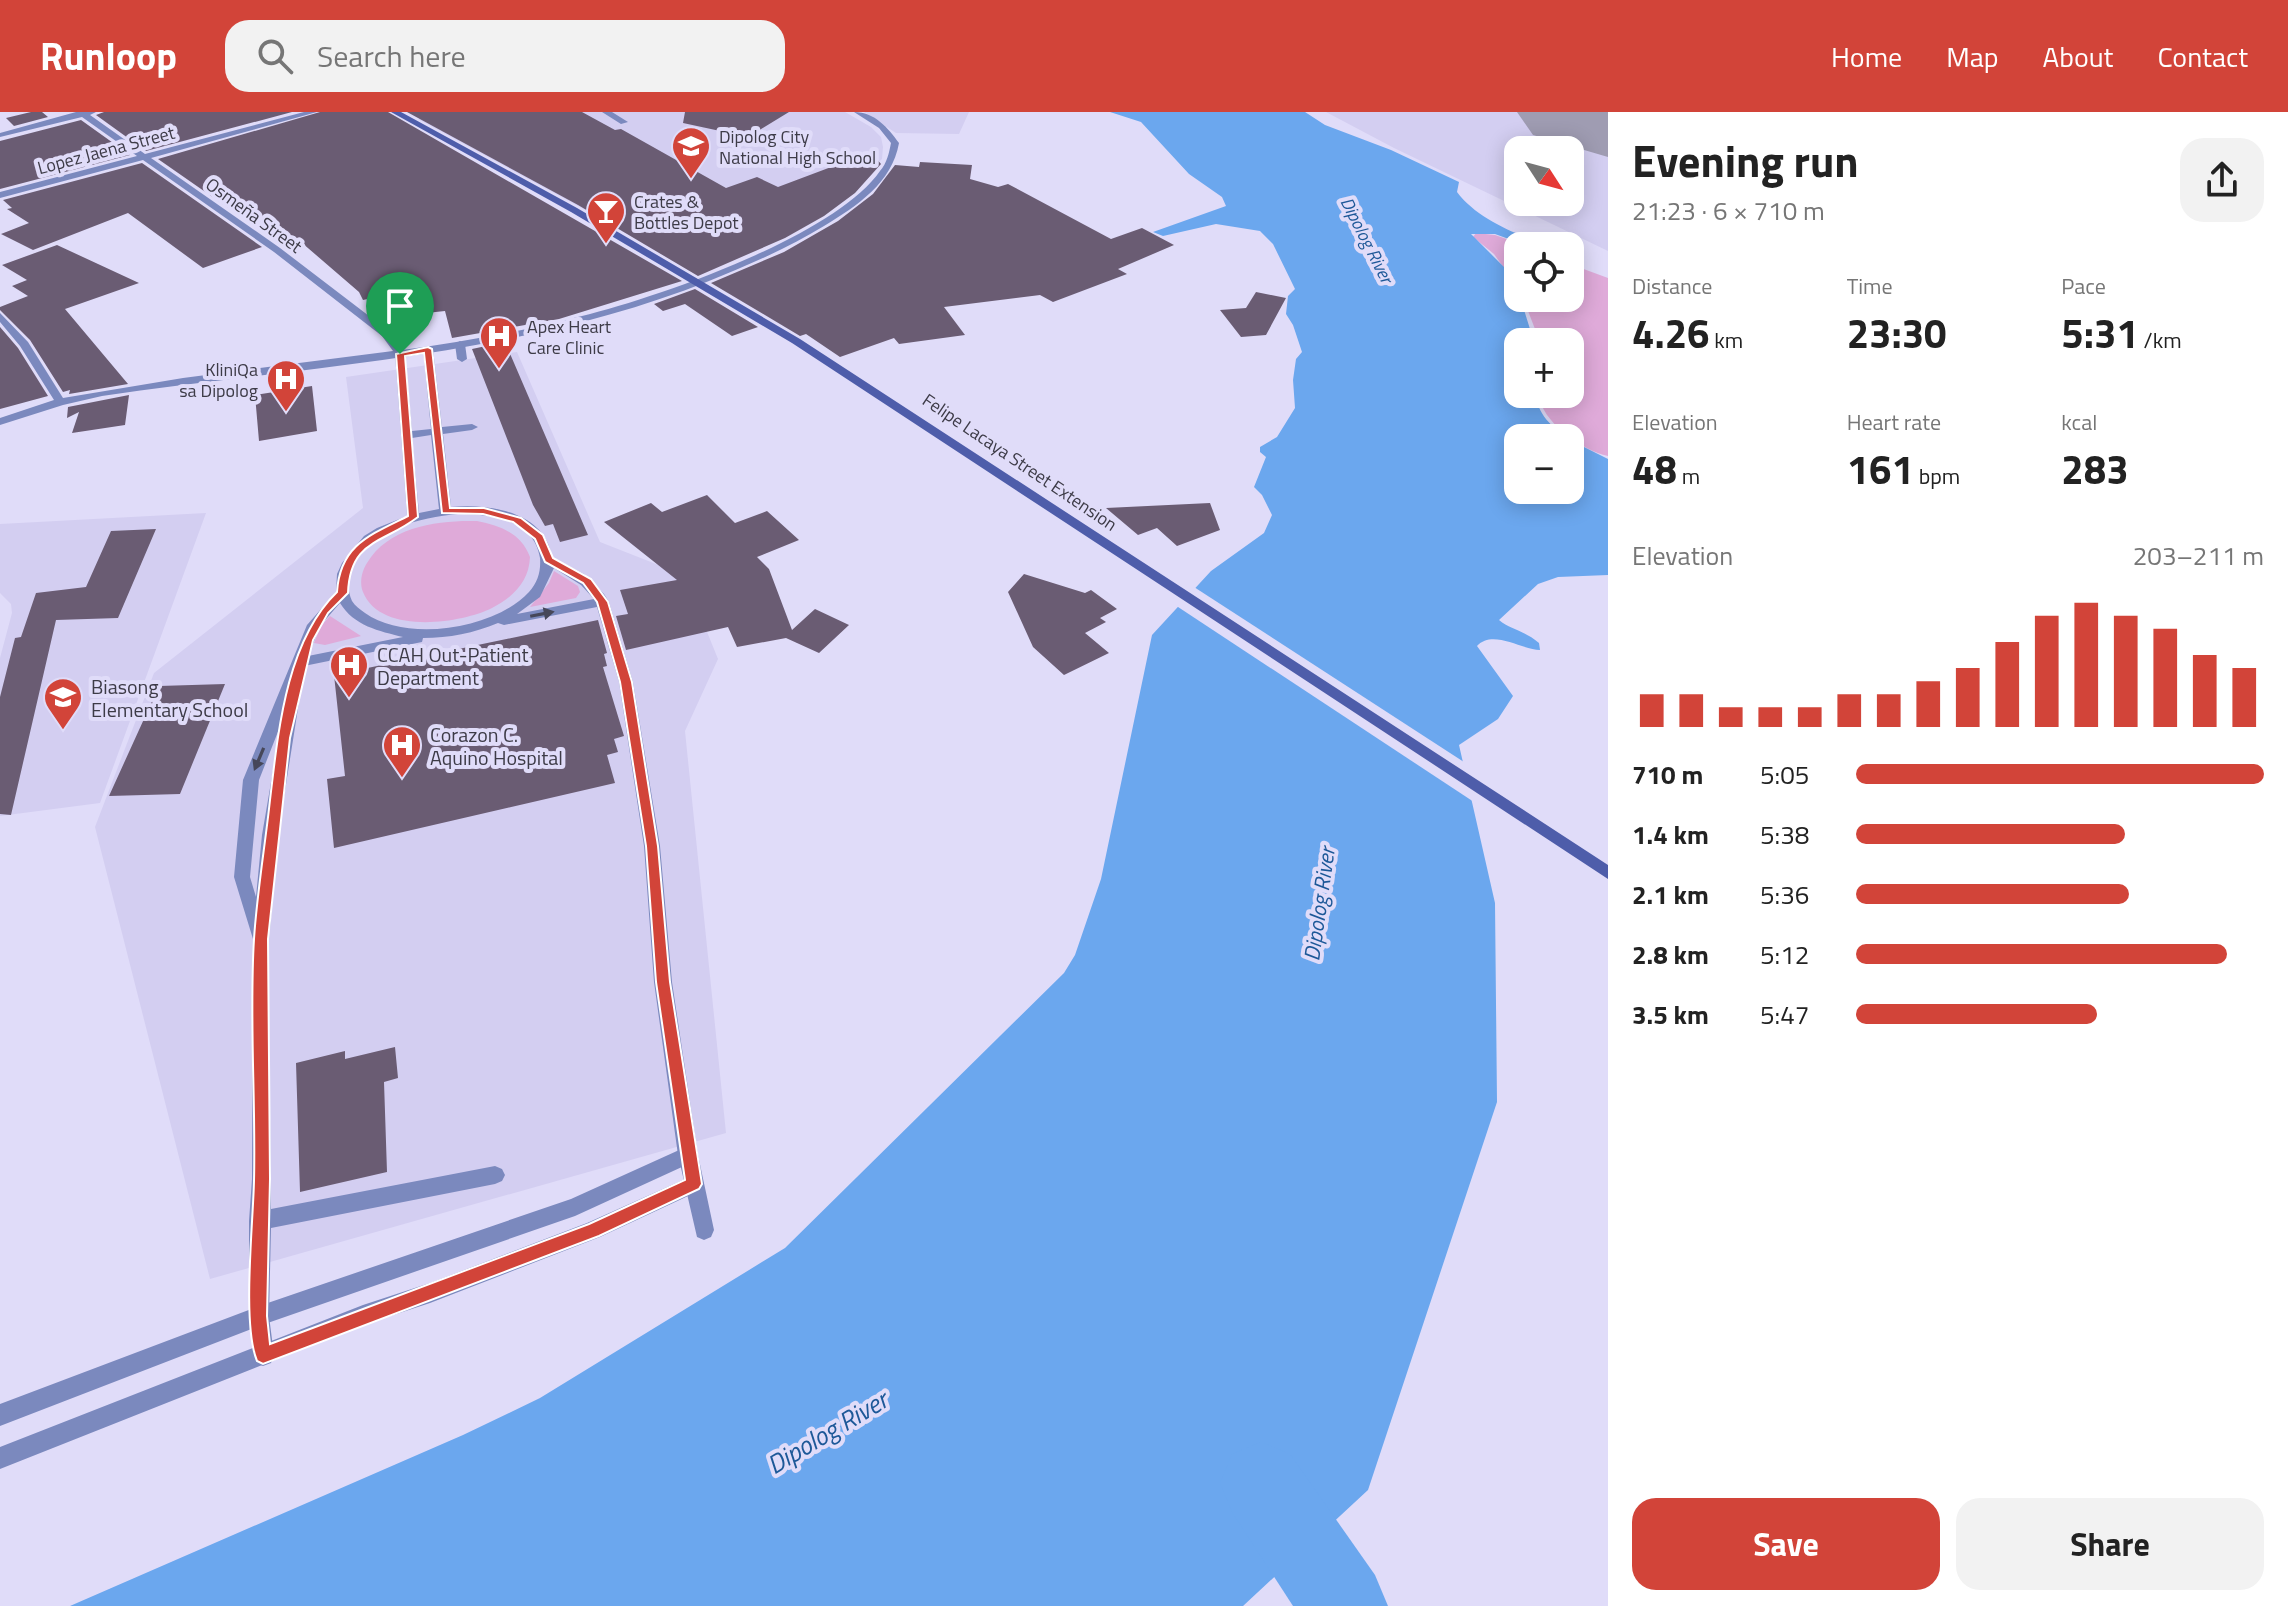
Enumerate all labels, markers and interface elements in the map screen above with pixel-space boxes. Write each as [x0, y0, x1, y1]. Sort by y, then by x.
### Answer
search box [225, 20, 785, 92]
text: Runloop [40, 27, 177, 85]
text: Search here [317, 33, 466, 79]
icon: search [253, 34, 297, 78]
text: Home [1831, 35, 1902, 78]
text: Map [1946, 35, 1999, 78]
text: About [2043, 35, 2113, 78]
text: Contact [2157, 35, 2248, 78]
street label: Lopez Jaena Street [34, 119, 178, 181]
place label: Dipolog City National High School [719, 123, 876, 171]
school or university icon: Dipolog City National High School [670, 125, 712, 180]
text: Evening run [1632, 127, 1859, 194]
north arrow [1504, 136, 1584, 216]
map controls [1504, 136, 1584, 504]
button: share [2180, 138, 2264, 222]
street label: Osmeña Street [200, 171, 308, 260]
place label: Crates & Bottles Depot [634, 188, 739, 236]
bar icon: Crates & Bottles Depot [585, 190, 627, 245]
text: 21:23 · 6 × 710 m [1632, 191, 1825, 230]
water label: Dipolog River [1334, 192, 1401, 290]
button: locate [1504, 232, 1584, 312]
text: Distance [1632, 269, 1712, 303]
text: Time [1847, 269, 1893, 303]
text: Pace [2061, 269, 2106, 303]
pin [366, 272, 434, 354]
icon: arrive [378, 284, 422, 328]
text: 4.26 [1632, 303, 1709, 364]
text: 23:30 [1847, 303, 1947, 364]
text: 5:31 [2061, 303, 2139, 364]
place label: Apex Heart Care Clinic [527, 313, 612, 361]
hospital icon: Apex Heart Care Clinic [478, 315, 520, 370]
text: km [1709, 323, 1743, 357]
text: /km [2139, 323, 2182, 357]
button: + [1504, 328, 1584, 408]
place label: KliniQa sa Dipolog [179, 356, 258, 404]
hospital icon: KliniQa sa Dipolog [265, 358, 307, 413]
street label: Felipe Lacaya Street Extension [917, 387, 1123, 537]
text: Elevation [1632, 405, 1718, 439]
text: Heart rate [1847, 405, 1941, 439]
text: kcal [2061, 405, 2097, 439]
button: − [1504, 424, 1584, 504]
text: 48 [1632, 439, 1677, 500]
text: 161 [1847, 439, 1914, 500]
text: 283 [2061, 439, 2129, 500]
text: m [1677, 459, 1700, 493]
text: bpm [1914, 459, 1960, 493]
text: Elevation [1632, 536, 1733, 575]
text: 203–211 m [2133, 536, 2264, 575]
one-way arrow [530, 607, 555, 619]
place label: CCAH Out-Patient Department [377, 639, 529, 693]
hospital icon: CCAH Out-Patient Department [328, 644, 370, 699]
place label: Biasong Elementary School [91, 671, 248, 725]
school or university icon: Biasong Elementary School [42, 676, 84, 731]
place label: Corazon C. Aquino Hospital [430, 719, 563, 773]
hospital icon: Corazon C. Aquino Hospital [381, 724, 423, 779]
one-way arrow [253, 748, 266, 771]
text: 710 m [1632, 755, 1703, 794]
text: 5:05 [1760, 755, 1809, 794]
text: 1.4 km [1632, 815, 1709, 854]
text: 5:38 [1760, 815, 1809, 854]
water label: Dipolog River [1294, 842, 1344, 963]
text: 2.1 km [1632, 875, 1709, 914]
text: 5:36 [1760, 875, 1809, 914]
text: 2.8 km [1632, 935, 1709, 974]
text: 5:12 [1760, 935, 1809, 974]
text: 3.5 km [1632, 995, 1709, 1034]
text: 5:47 [1760, 995, 1809, 1034]
water label: Dipolog River [759, 1379, 897, 1483]
button: Save [1632, 1498, 1940, 1590]
button: Share [1956, 1498, 2264, 1590]

